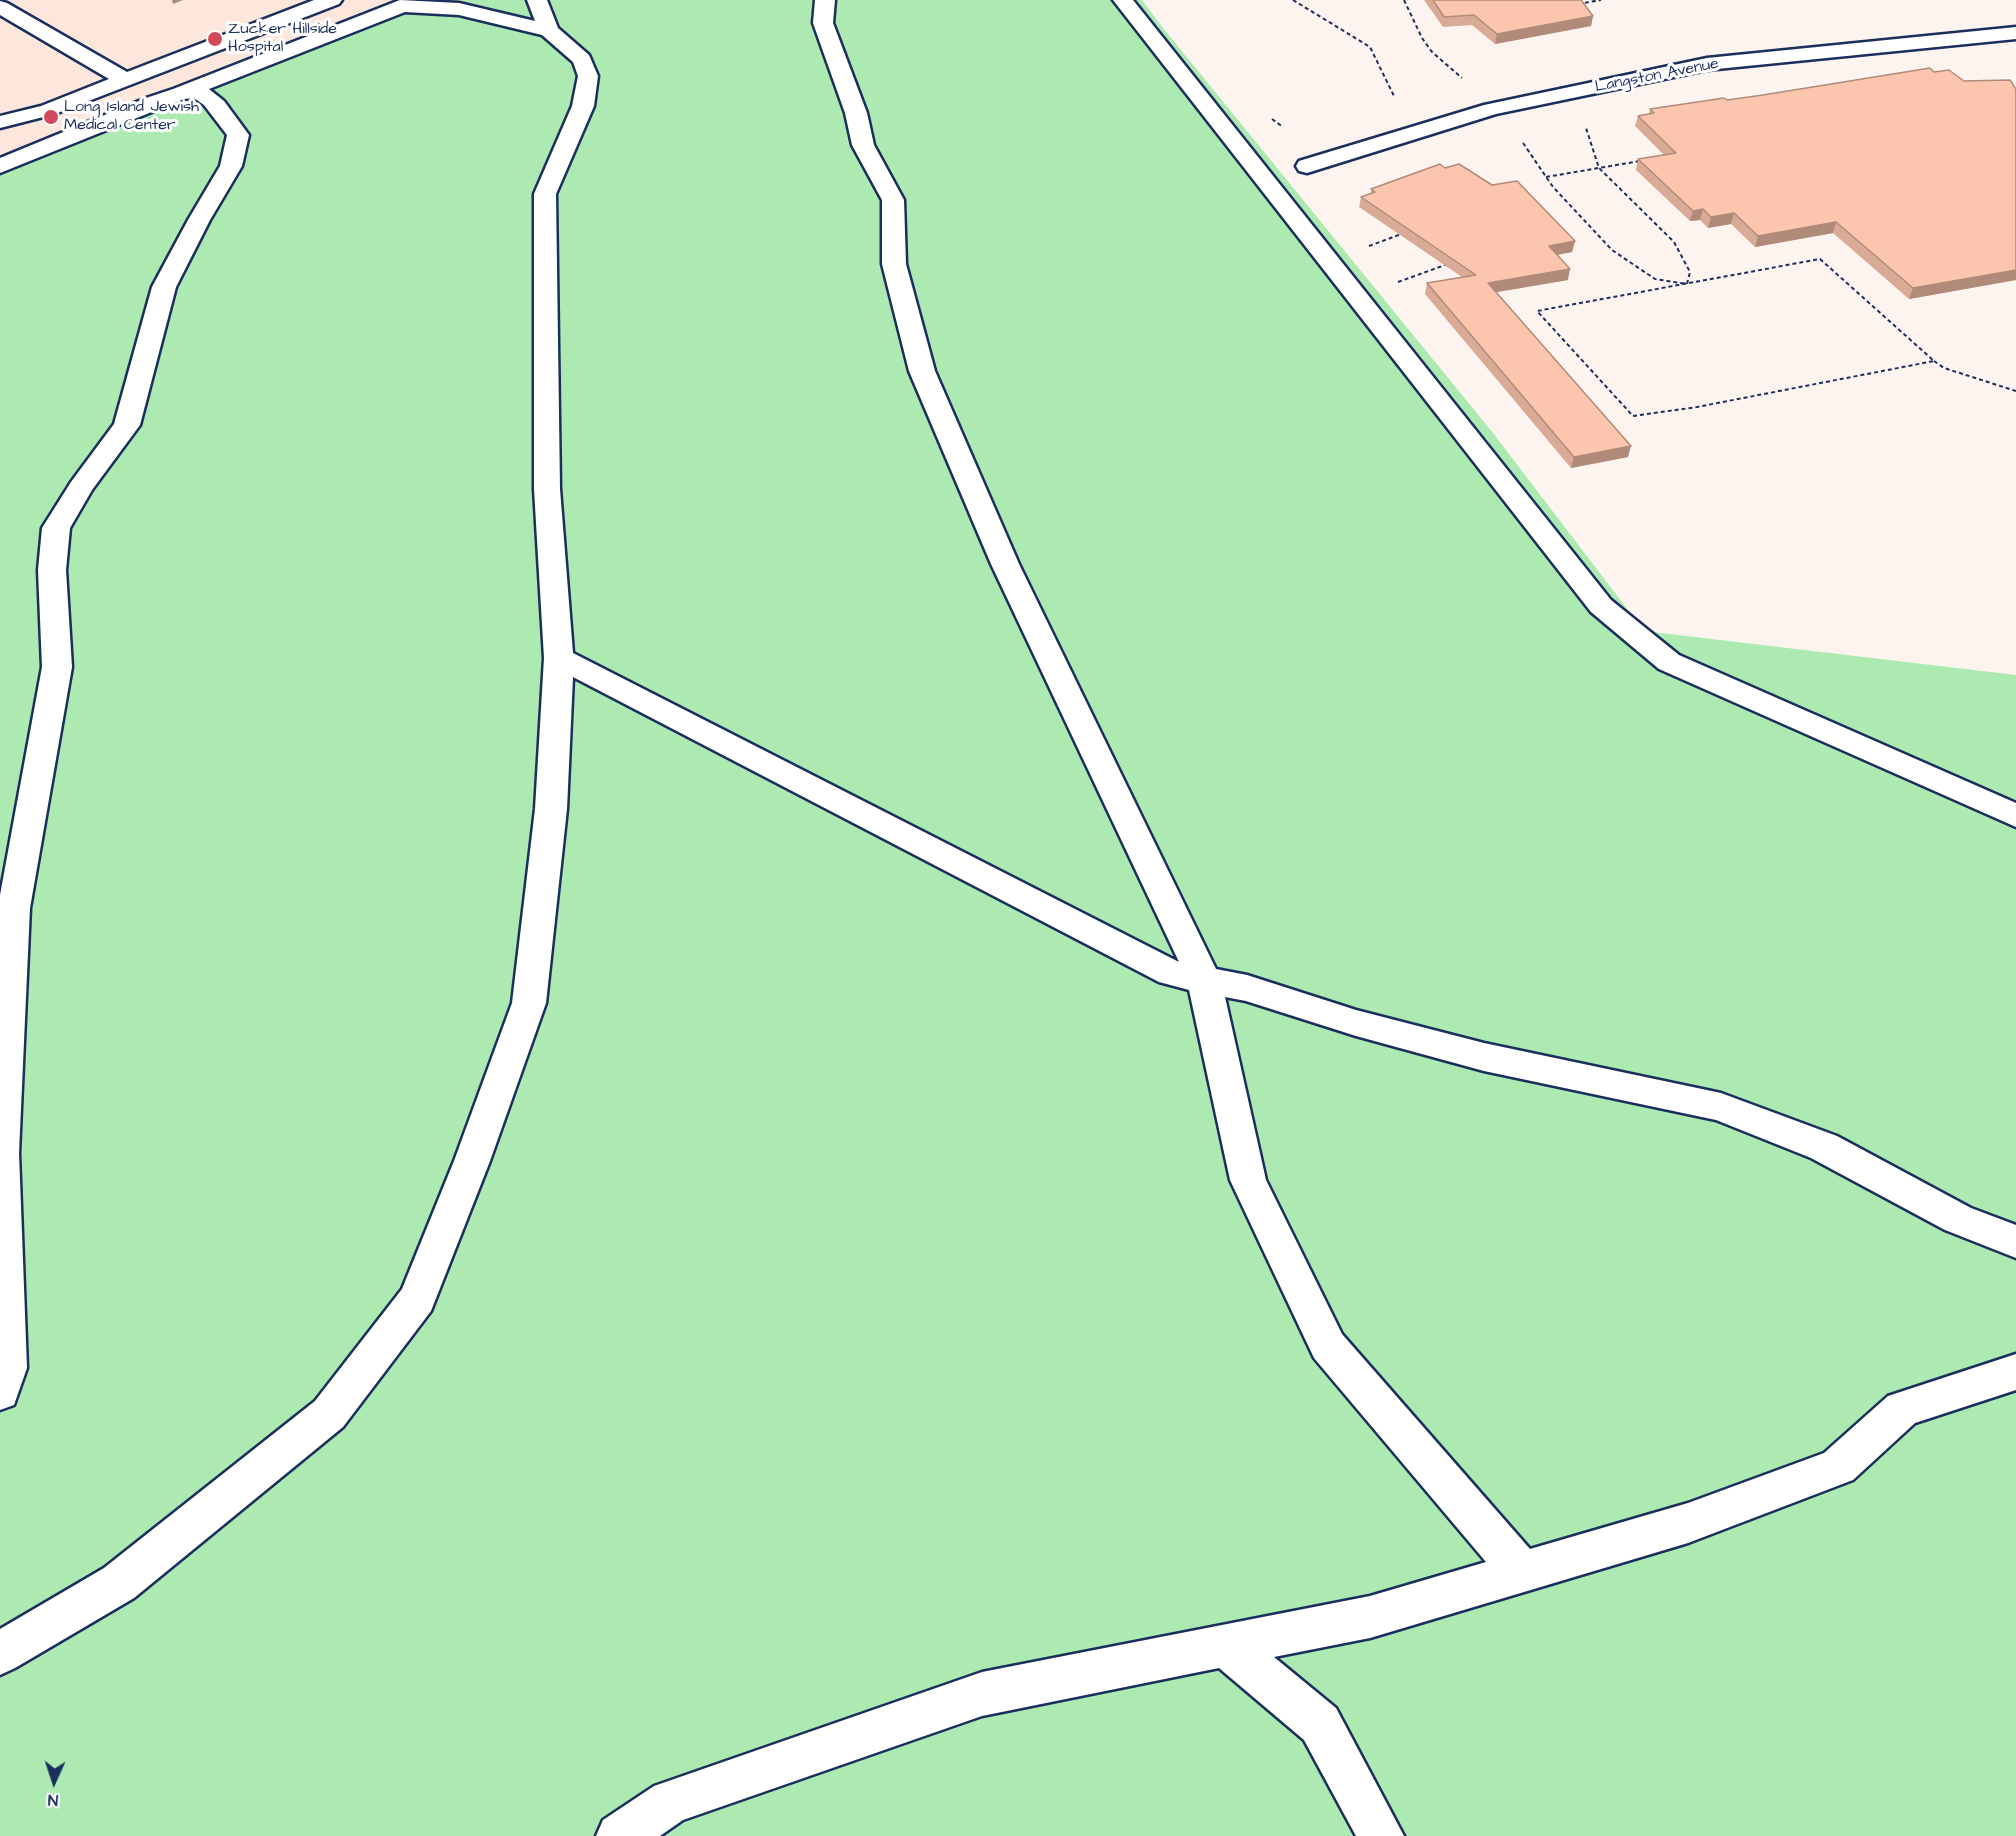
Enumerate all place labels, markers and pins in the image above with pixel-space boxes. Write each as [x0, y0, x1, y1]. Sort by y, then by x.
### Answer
place label: Zucker Hillside Hospital [228, 20, 337, 58]
marker: Zucker Hillside Hospital [206, 30, 224, 48]
place label: Long Island Jewish Medical Center [64, 98, 199, 136]
marker: Long Island Jewish Medical Center [42, 108, 60, 126]

